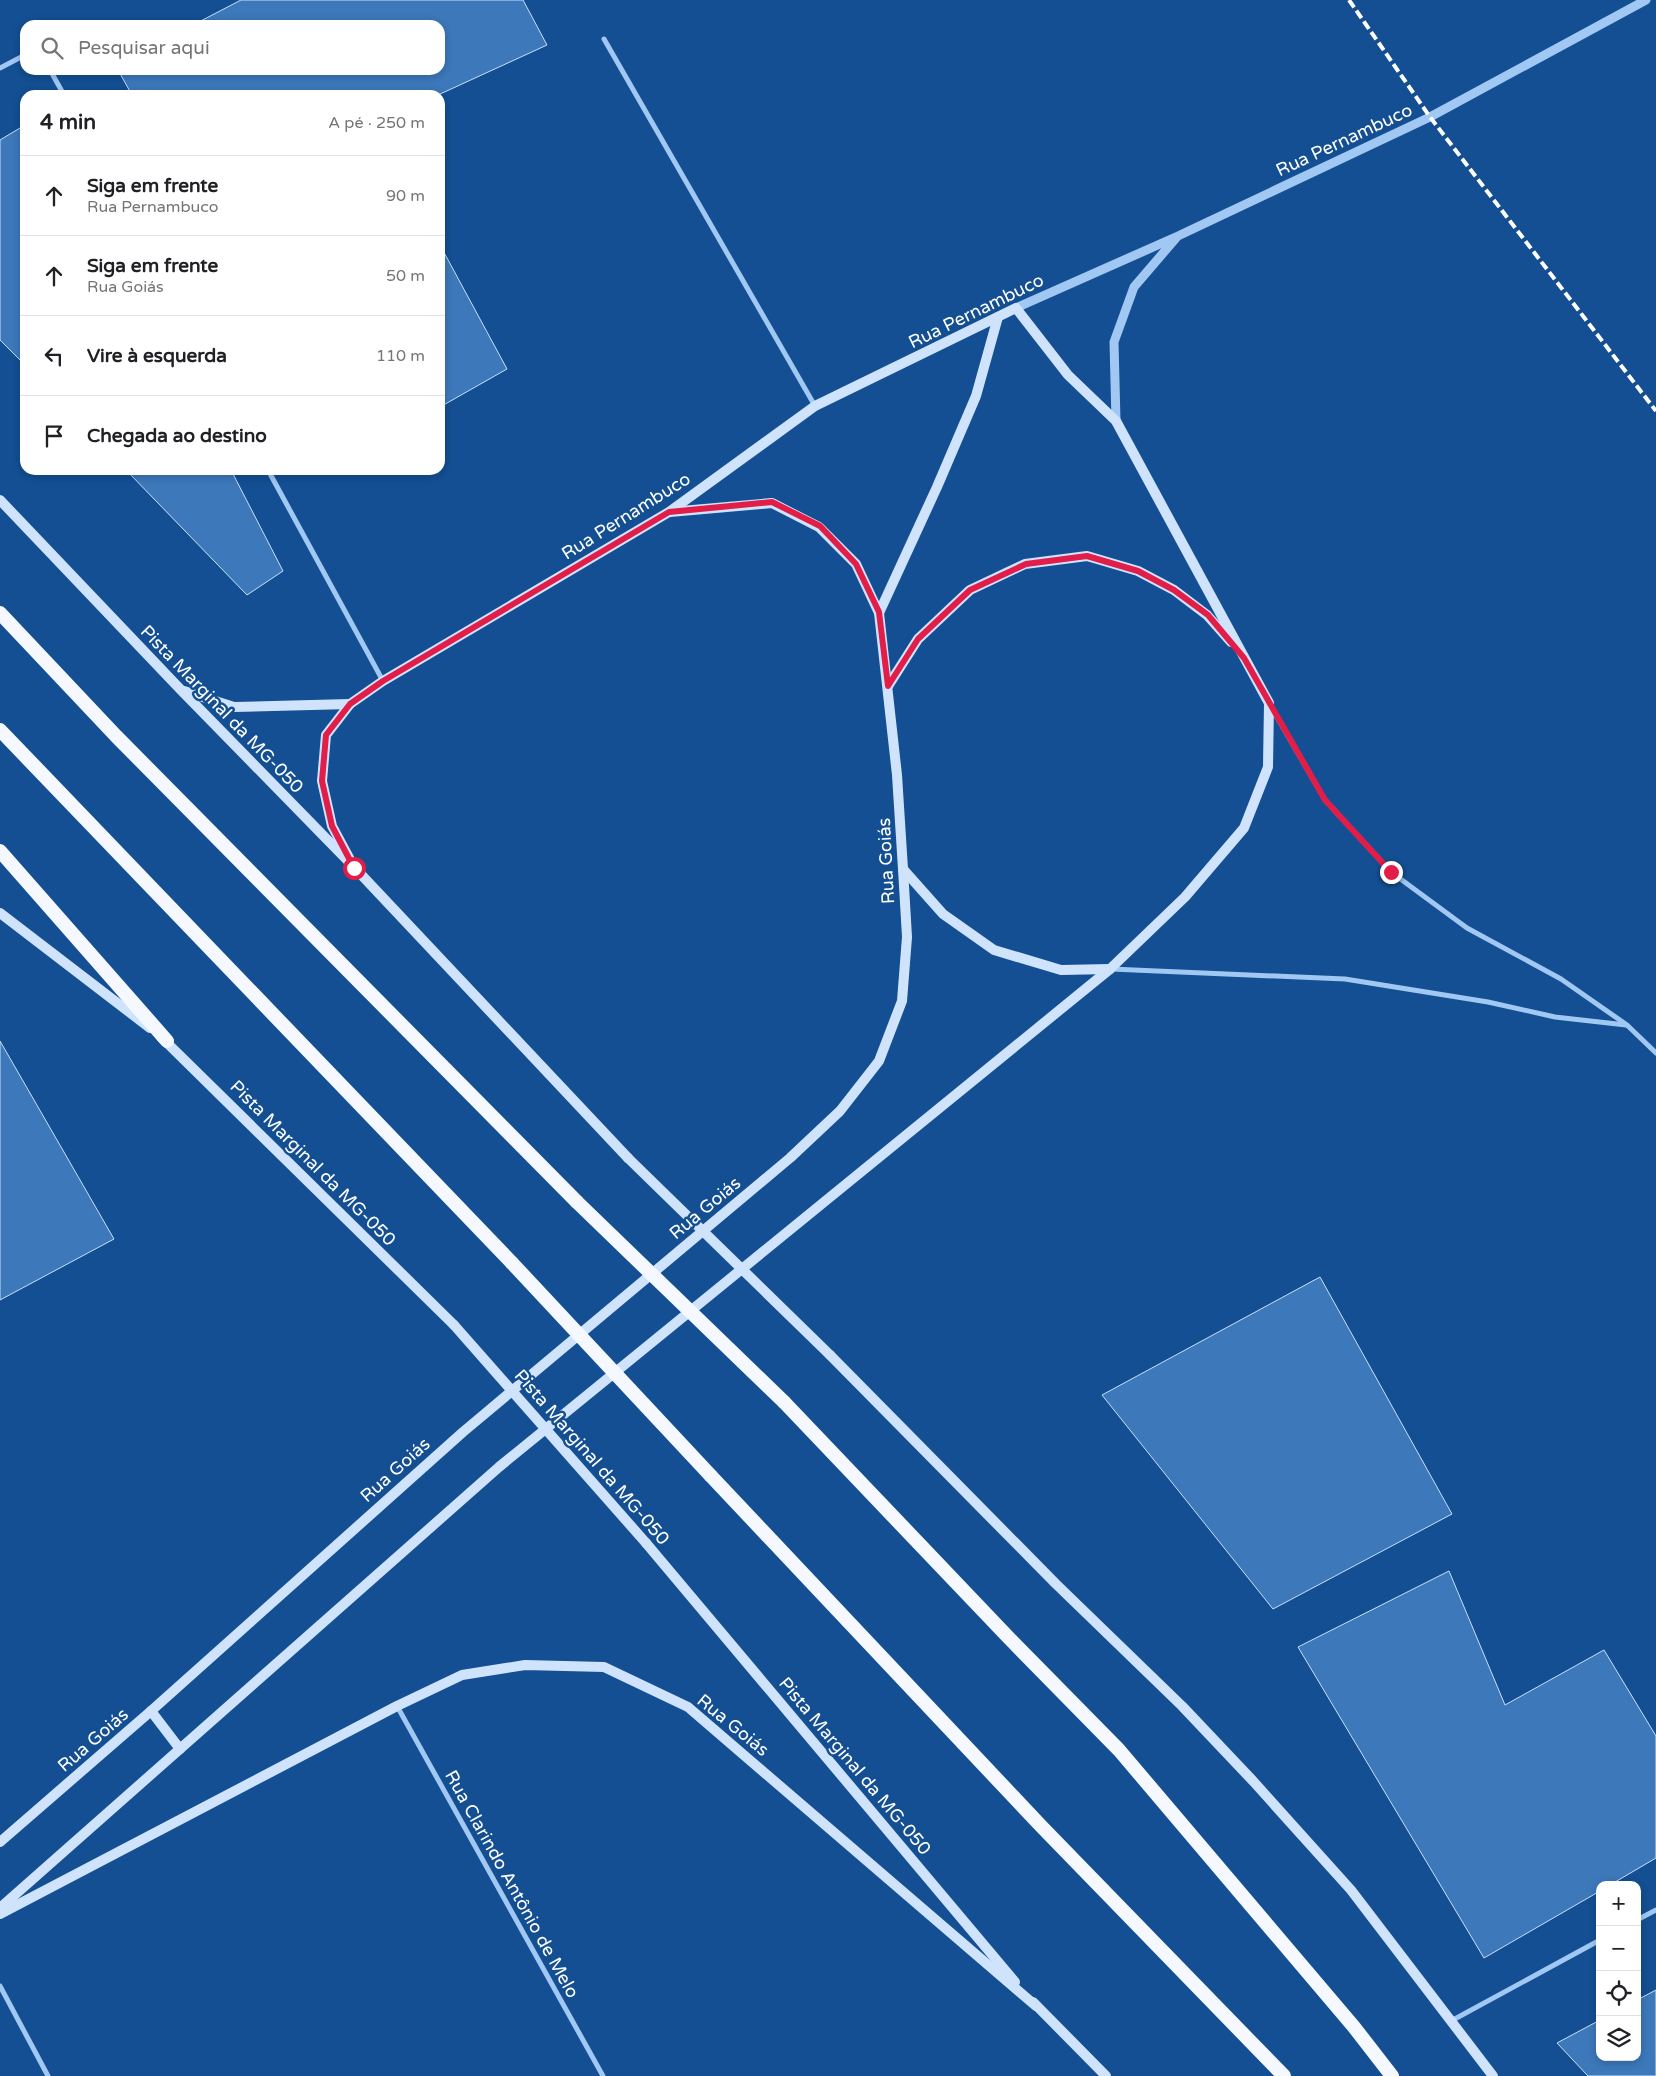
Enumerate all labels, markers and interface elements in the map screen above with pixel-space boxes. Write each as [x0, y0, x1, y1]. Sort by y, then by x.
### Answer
search box [20, 20, 445, 75]
icon: search [38, 34, 66, 62]
text: Pesquisar aqui [78, 37, 210, 59]
street label: Rua Pernambuco [1272, 99, 1416, 181]
text: 4 min [40, 110, 96, 135]
text: A pé · 250 m [328, 113, 425, 133]
text: Siga em frente [87, 175, 218, 197]
icon: ahead [40, 182, 68, 210]
text: 90 m [386, 186, 425, 206]
text: Rua Pernambuco [87, 197, 218, 217]
text: Siga em frente [87, 255, 218, 277]
icon: ahead [40, 262, 68, 290]
text: 50 m [386, 266, 425, 286]
street label: Rua Pernambuco [905, 269, 1047, 353]
text: Rua Goiás [87, 277, 164, 297]
icon: left [40, 342, 68, 370]
text: Vire à esquerda [87, 345, 227, 367]
text: 110 m [376, 346, 425, 366]
icon: arrive [40, 422, 68, 450]
text: Chegada ao destino [87, 425, 267, 447]
street label: Rua Pernambuco [557, 467, 695, 565]
street label: Pista Marginal da MG-050 [136, 620, 308, 798]
street label: Rua Goiás [873, 817, 899, 905]
route start [343, 857, 366, 880]
route end [1380, 861, 1403, 884]
street label: Pista Marginal da MG-050 [226, 1076, 400, 1250]
street label: Rua Goiás [665, 1172, 745, 1244]
street label: Pista Marginal da MG-050 [510, 1365, 674, 1549]
street label: Rua Goiás [356, 1433, 434, 1507]
street label: Pista Marginal da MG-050 [774, 1673, 936, 1859]
street label: Rua Goiás [693, 1689, 773, 1761]
street label: Rua Goiás [53, 1703, 133, 1777]
street label: Rua Clarindo Antônio de Melo [440, 1766, 584, 2002]
map controls [1596, 1881, 1641, 2061]
button: + [1596, 1881, 1641, 1926]
button: − [1596, 1926, 1641, 1971]
button: locate [1596, 1971, 1641, 2016]
button: layers [1596, 2016, 1641, 2061]

